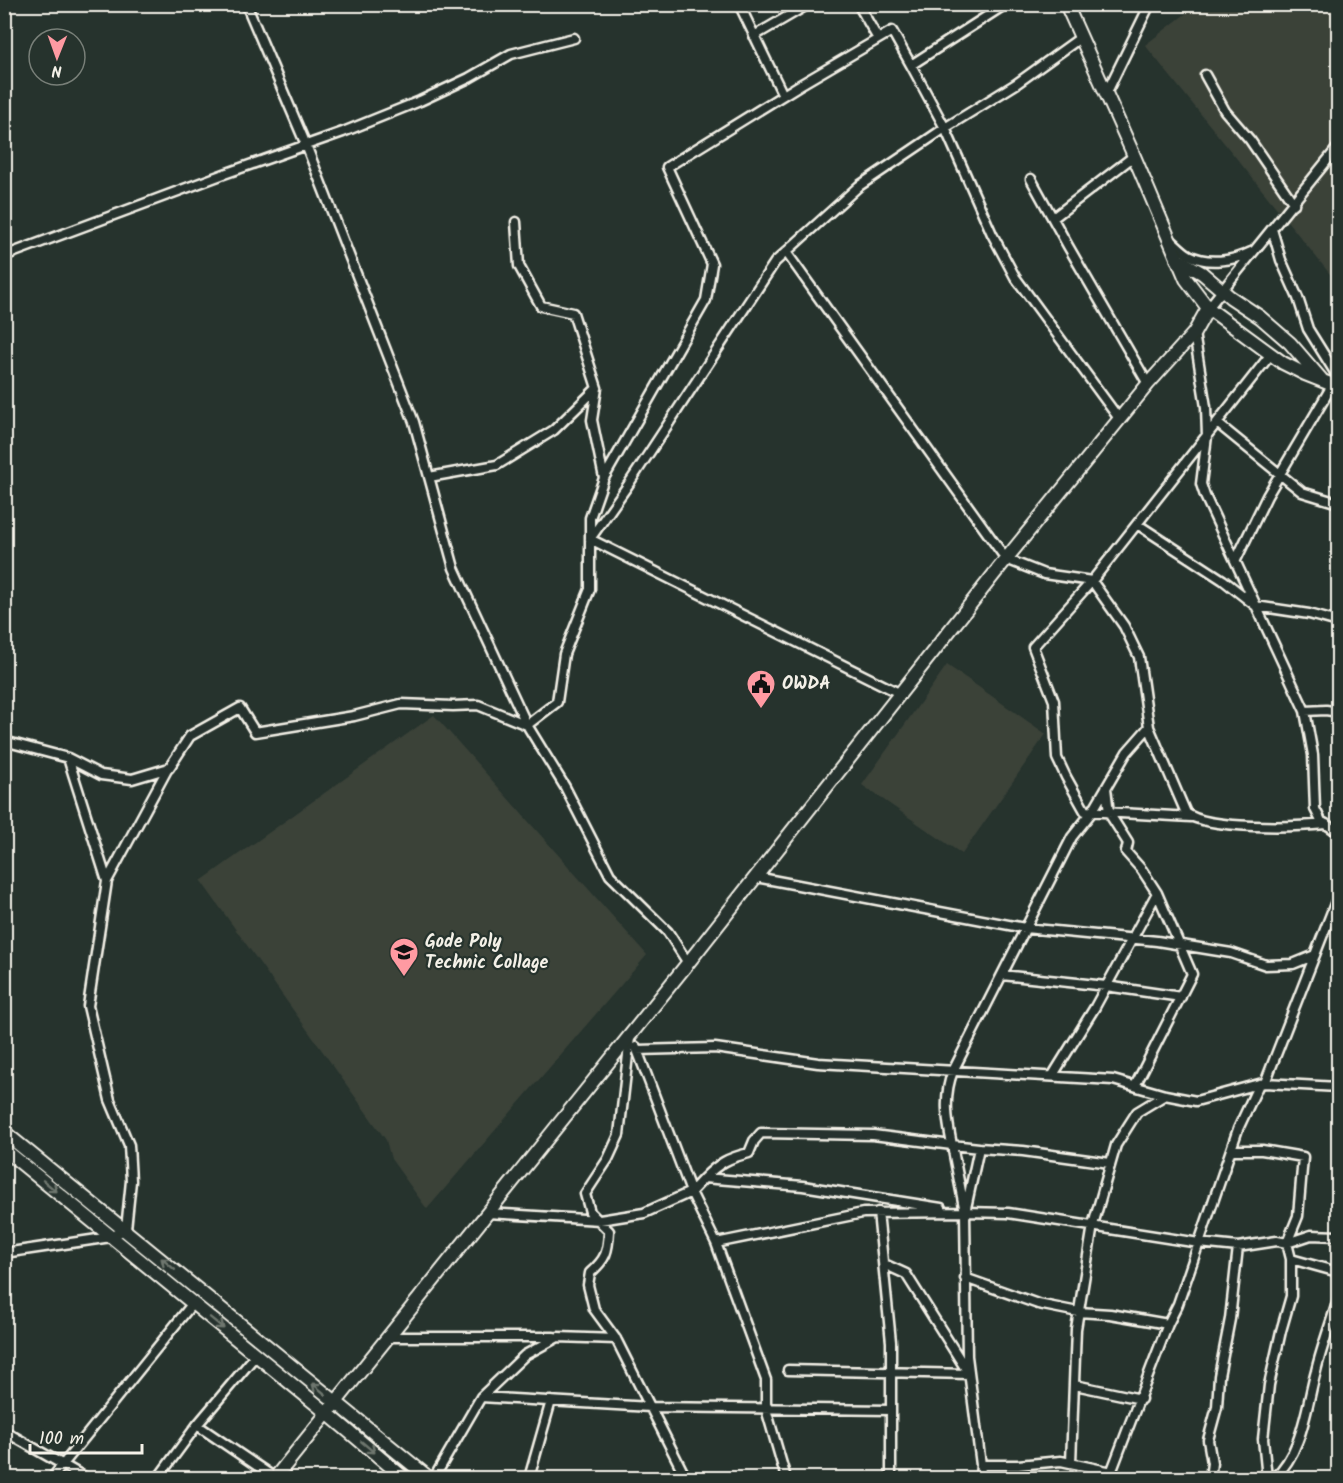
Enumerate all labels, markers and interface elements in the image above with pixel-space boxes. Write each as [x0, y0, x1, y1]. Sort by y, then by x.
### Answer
north arrow [27, 27, 87, 87]
text: N [51, 58, 62, 83]
public building icon: OWDA [745, 668, 777, 710]
place label: OWDA [782, 670, 831, 699]
place label: Gode Poly Technic Collage [425, 928, 549, 978]
school or university icon: Gode Poly Technic Collage [388, 936, 420, 978]
one-way arrow [42, 1180, 58, 1193]
one-way arrow [161, 1257, 176, 1271]
one-way arrow [209, 1316, 224, 1330]
one-way arrow [311, 1382, 327, 1395]
scale bar [30, 1417, 142, 1455]
text: 100 m [39, 1425, 84, 1454]
one-way arrow [360, 1440, 375, 1454]

